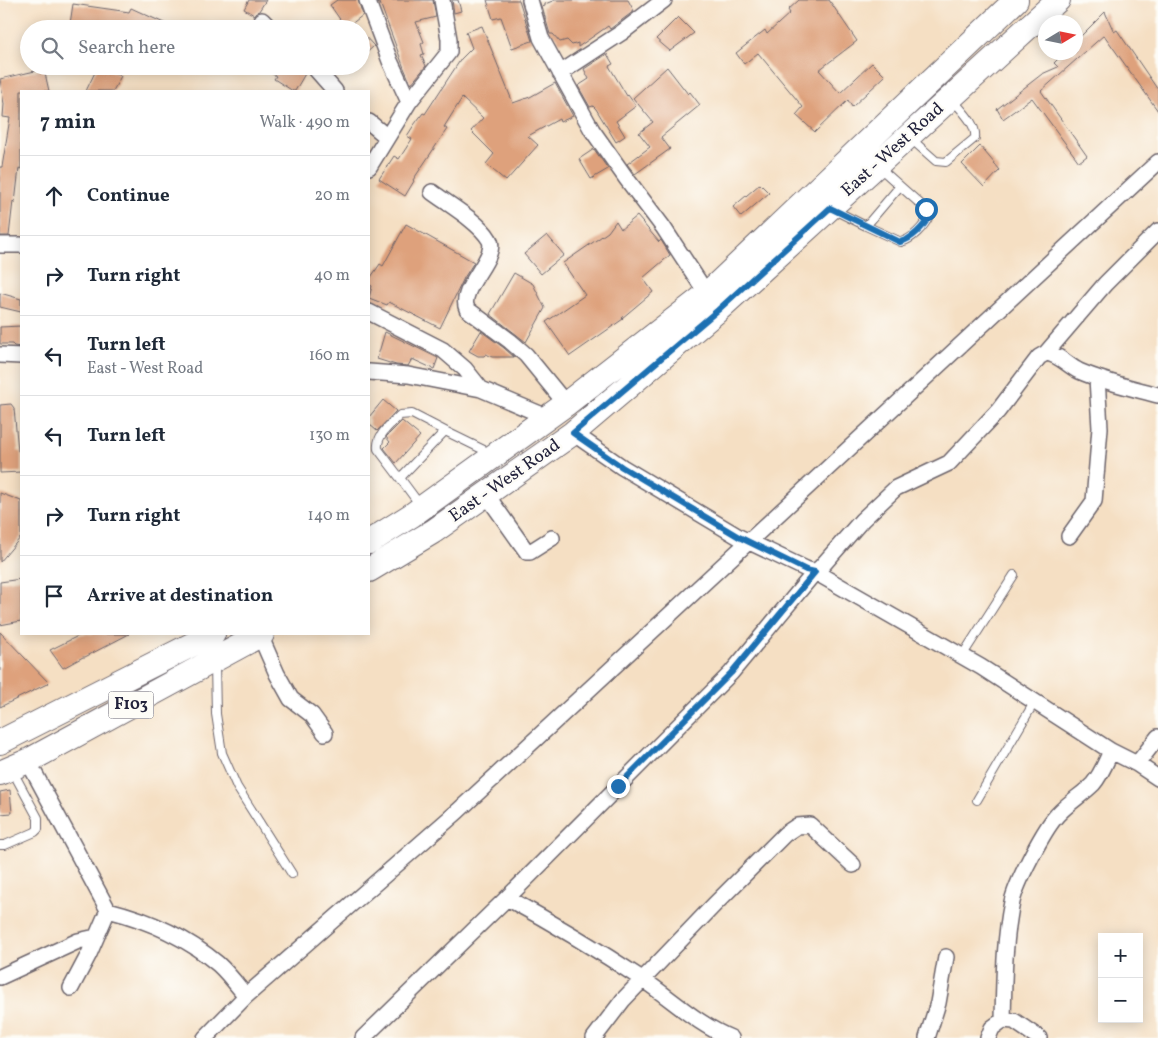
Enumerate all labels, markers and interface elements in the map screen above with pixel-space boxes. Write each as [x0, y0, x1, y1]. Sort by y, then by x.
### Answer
north arrow [1038, 15, 1083, 60]
search box [20, 20, 370, 75]
icon: search [38, 34, 66, 62]
text: Search here [78, 35, 175, 61]
street label: East - West Road [836, 97, 950, 203]
text: 7 min [40, 108, 96, 137]
text: Walk · 490 m [259, 112, 350, 134]
icon: ahead [40, 182, 68, 210]
text: Continue [87, 183, 170, 209]
text: 20 m [315, 185, 350, 207]
route start [915, 198, 938, 221]
icon: right [40, 262, 68, 290]
text: Turn right [87, 263, 180, 289]
text: 40 m [314, 265, 350, 287]
text: Turn left [87, 332, 166, 358]
icon: left [40, 342, 68, 370]
text: 160 m [309, 345, 350, 367]
text: East - West Road [87, 358, 203, 380]
icon: left [40, 422, 68, 450]
text: Turn left [87, 423, 166, 449]
text: 130 m [309, 425, 350, 447]
street label: East - West Road [444, 433, 566, 529]
icon: right [40, 502, 68, 530]
text: Turn right [87, 503, 180, 529]
text: 140 m [308, 505, 350, 527]
icon: arrive [40, 582, 68, 610]
text: Arrive at destination [87, 583, 273, 609]
road number: F103 [108, 692, 154, 718]
route end [607, 775, 630, 798]
map controls [1098, 933, 1143, 1023]
button: + [1098, 933, 1143, 978]
button: − [1098, 978, 1143, 1023]

